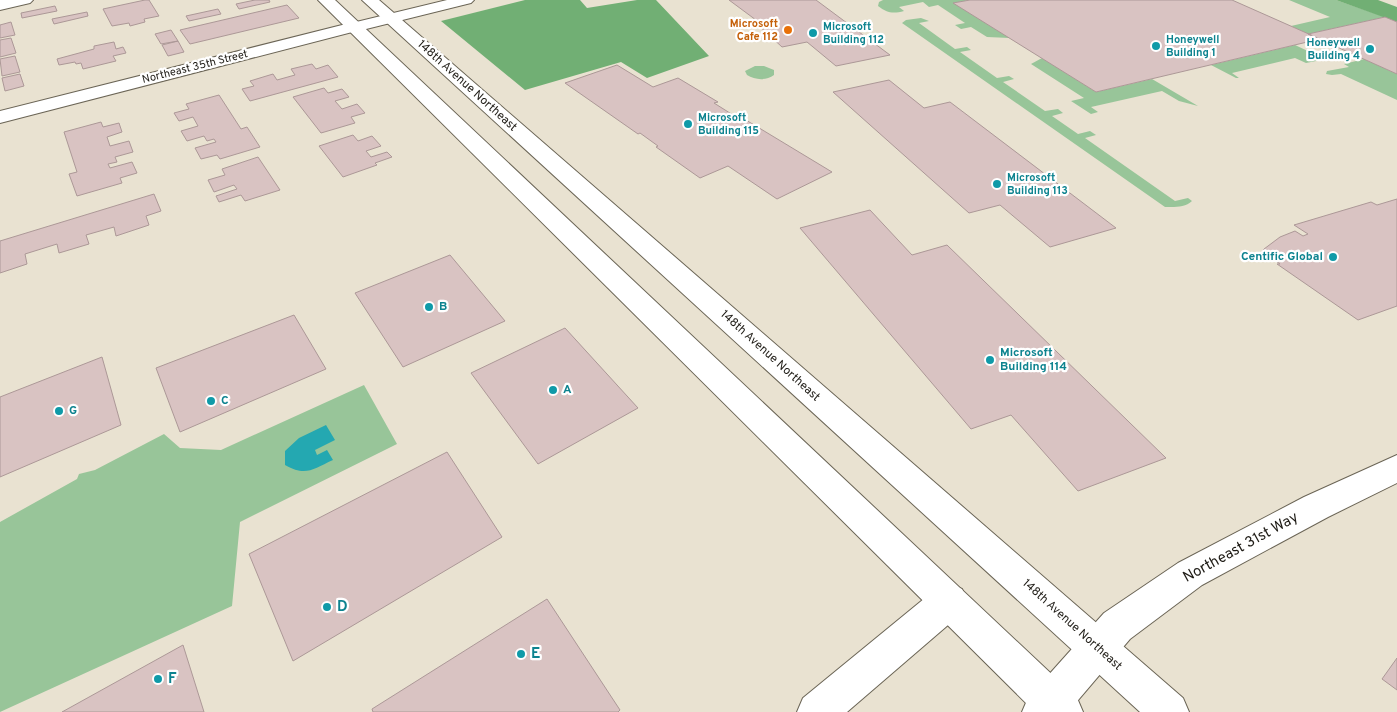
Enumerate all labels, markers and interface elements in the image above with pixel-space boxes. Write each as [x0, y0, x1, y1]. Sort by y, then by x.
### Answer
place label: Microsoft Cafe 112 [730, 17, 778, 44]
place label: Microsoft Building 112 [823, 20, 884, 47]
marker: Microsoft Cafe 112 [782, 24, 794, 36]
marker: Microsoft Building 112 [807, 27, 819, 39]
place label: Honeywell Building 1 [1166, 33, 1220, 60]
place label: Honeywell Building 4 [1307, 36, 1360, 63]
street label: 148th Avenue Northeast [414, 37, 520, 135]
marker: Honeywell Building 1 [1150, 40, 1162, 52]
marker: Honeywell Building 4 [1364, 43, 1376, 55]
street label: Northeast 35th Street [141, 47, 249, 87]
place label: Microsoft Building 115 [698, 111, 759, 138]
marker: Microsoft Building 115 [682, 118, 694, 130]
place label: Microsoft Building 113 [1007, 171, 1068, 198]
marker: Microsoft Building 113 [991, 178, 1003, 190]
place label: Centific Global [1241, 249, 1323, 265]
marker: Centific Global [1327, 251, 1339, 263]
place label: B [439, 299, 447, 315]
marker: B [423, 301, 435, 313]
street label: 148th Avenue Northeast [717, 307, 823, 405]
place label: Microsoft Building 114 [1000, 345, 1067, 375]
marker: Microsoft Building 114 [984, 354, 996, 366]
place label: A [563, 382, 572, 398]
marker: A [547, 384, 559, 396]
place label: C [221, 393, 229, 409]
marker: C [205, 395, 217, 407]
place label: G [69, 403, 77, 419]
marker: G [53, 405, 65, 417]
street label: Northeast 31st Way [1180, 508, 1302, 588]
street label: 148th Avenue Northeast [1019, 576, 1125, 674]
place label: D [337, 598, 348, 617]
marker: D [321, 601, 333, 613]
place label: E [531, 645, 540, 664]
marker: E [515, 648, 527, 660]
place label: F [168, 670, 177, 689]
marker: F [152, 673, 164, 685]

